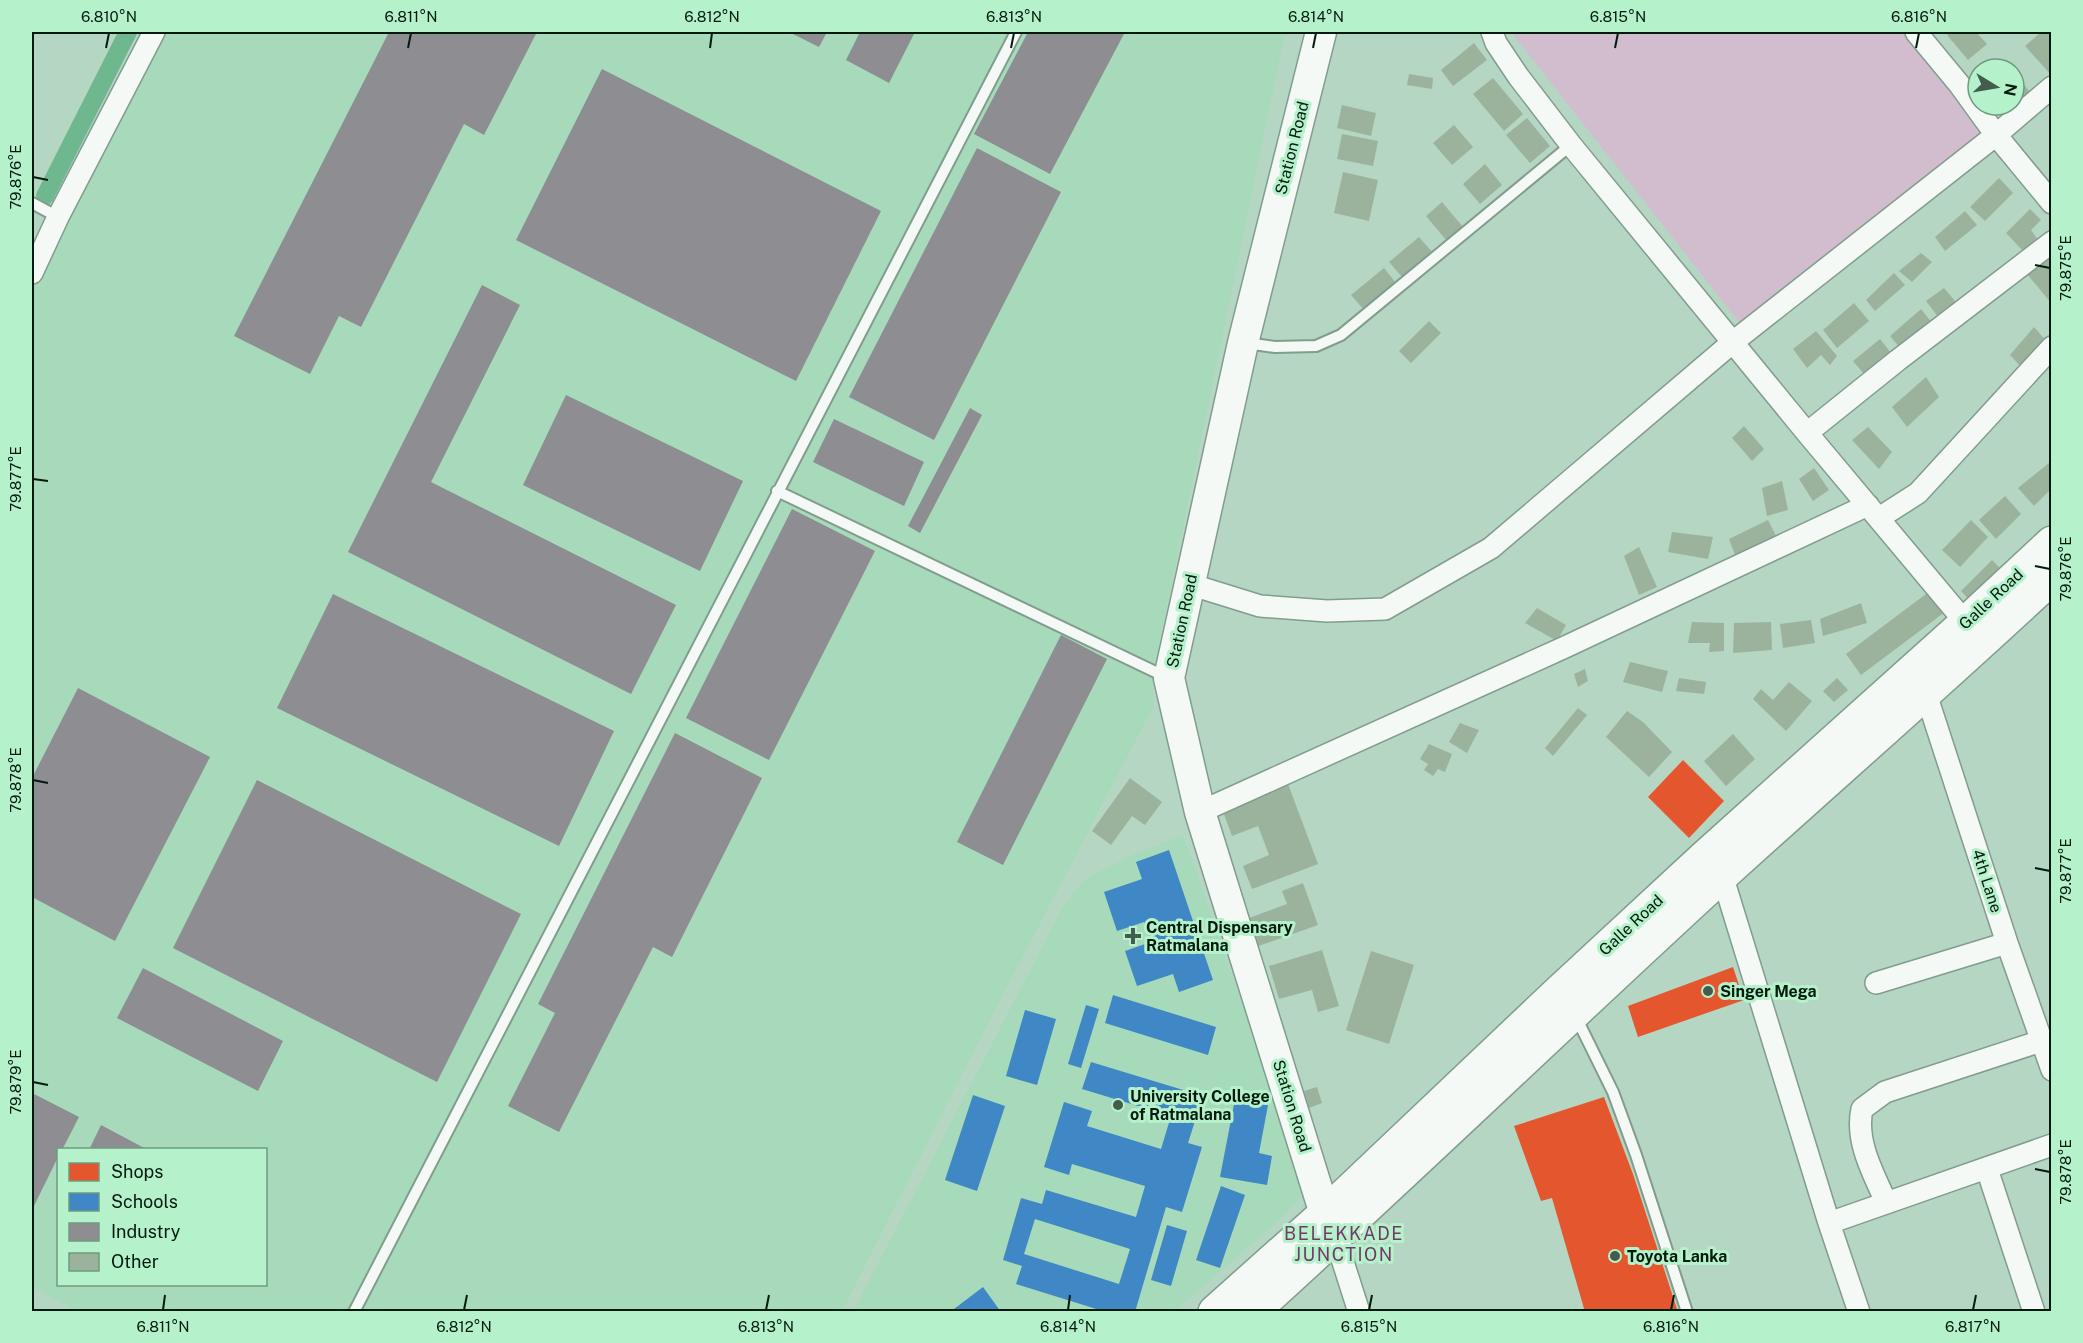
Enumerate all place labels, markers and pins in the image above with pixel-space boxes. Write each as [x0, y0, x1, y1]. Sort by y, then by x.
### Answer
place label: Central Dispensary Ratmalana [1146, 918, 1293, 955]
marker: Central Dispensary Ratmalana [1124, 927, 1142, 945]
place label: Singer Mega [1720, 982, 1817, 1001]
marker: Singer Mega [1701, 984, 1715, 998]
place label: University College of Ratmalana [1130, 1087, 1270, 1124]
marker: University College of Ratmalana [1111, 1098, 1125, 1112]
place label: Toyota Lanka [1627, 1247, 1727, 1266]
marker: Toyota Lanka [1608, 1249, 1622, 1263]

